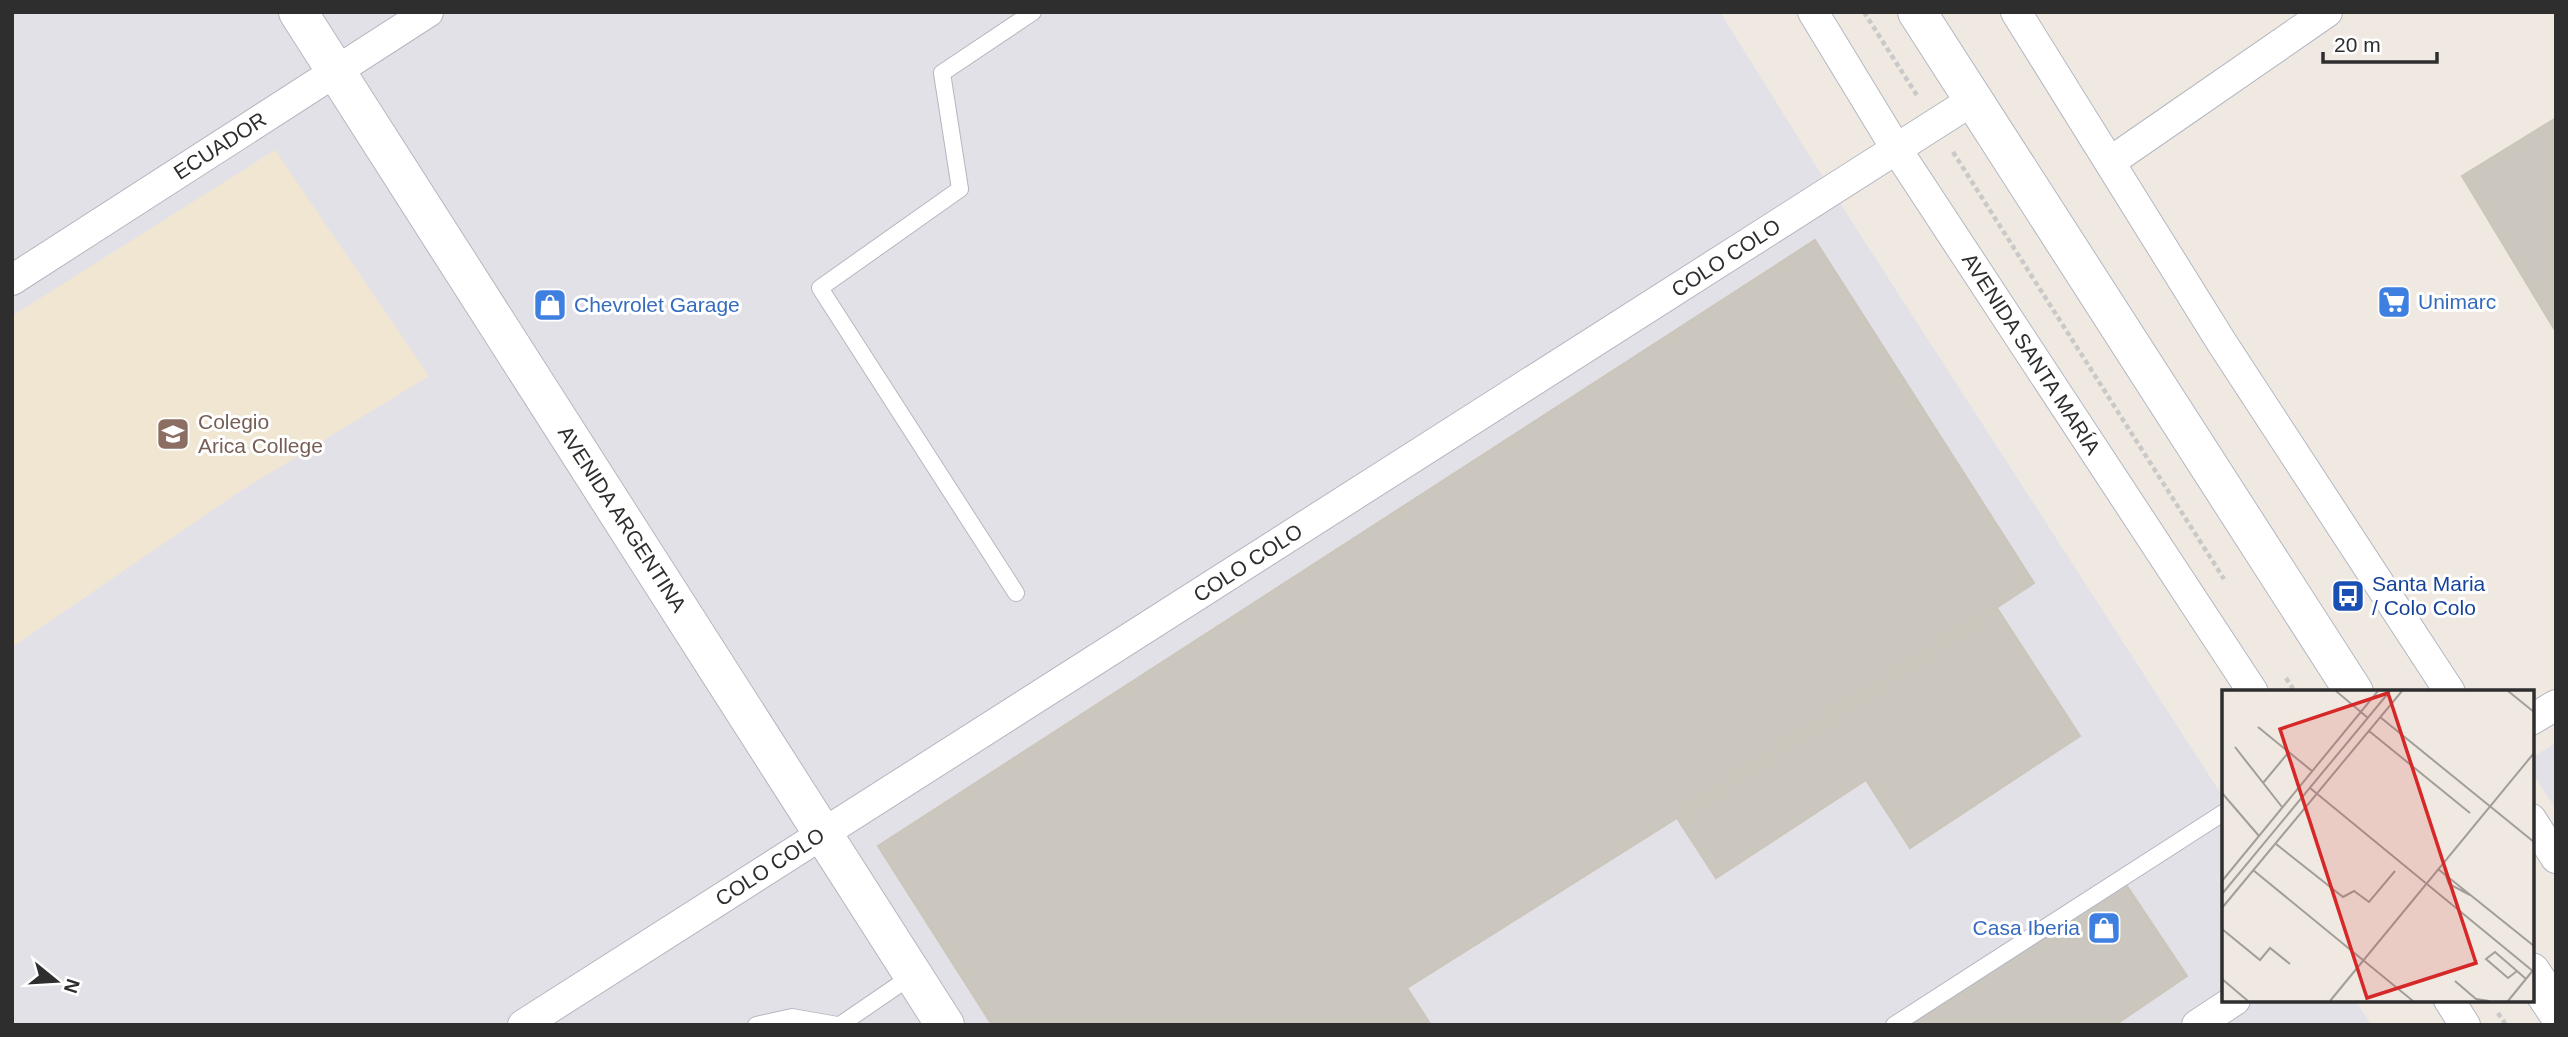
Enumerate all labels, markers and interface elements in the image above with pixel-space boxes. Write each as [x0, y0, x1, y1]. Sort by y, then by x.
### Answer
scale bar [2323, 21, 2437, 65]
text: 20 m [2334, 33, 2381, 56]
street label: ECUADOR [169, 107, 270, 184]
street label: COLO COLO [1667, 214, 1784, 301]
street label: AVENIDA SANTA MARÍA [1958, 249, 2105, 459]
supermarket icon: Unimarc [2375, 283, 2413, 321]
shop icon: Chevrolet Garage [531, 286, 569, 324]
place label: Unimarc [2418, 290, 2496, 313]
place label: Chevrolet Garage [574, 293, 740, 316]
place label: Colegio Arica College [198, 410, 323, 457]
school or university icon: Colegio Arica College [154, 415, 192, 453]
street label: AVENIDA ARGENTINA [554, 422, 691, 616]
street label: COLO COLO [1189, 519, 1306, 606]
place label: Santa Maria / Colo Colo [2372, 572, 2486, 619]
bus stop icon: Santa Maria / Colo Colo [2329, 577, 2367, 615]
inset map [2222, 690, 2533, 1002]
street label: COLO COLO [711, 823, 828, 910]
shop icon: Casa Iberia [2085, 909, 2123, 947]
place label: Casa Iberia [1973, 916, 2080, 939]
north arrow [21, 946, 91, 1016]
text: N [60, 976, 84, 996]

